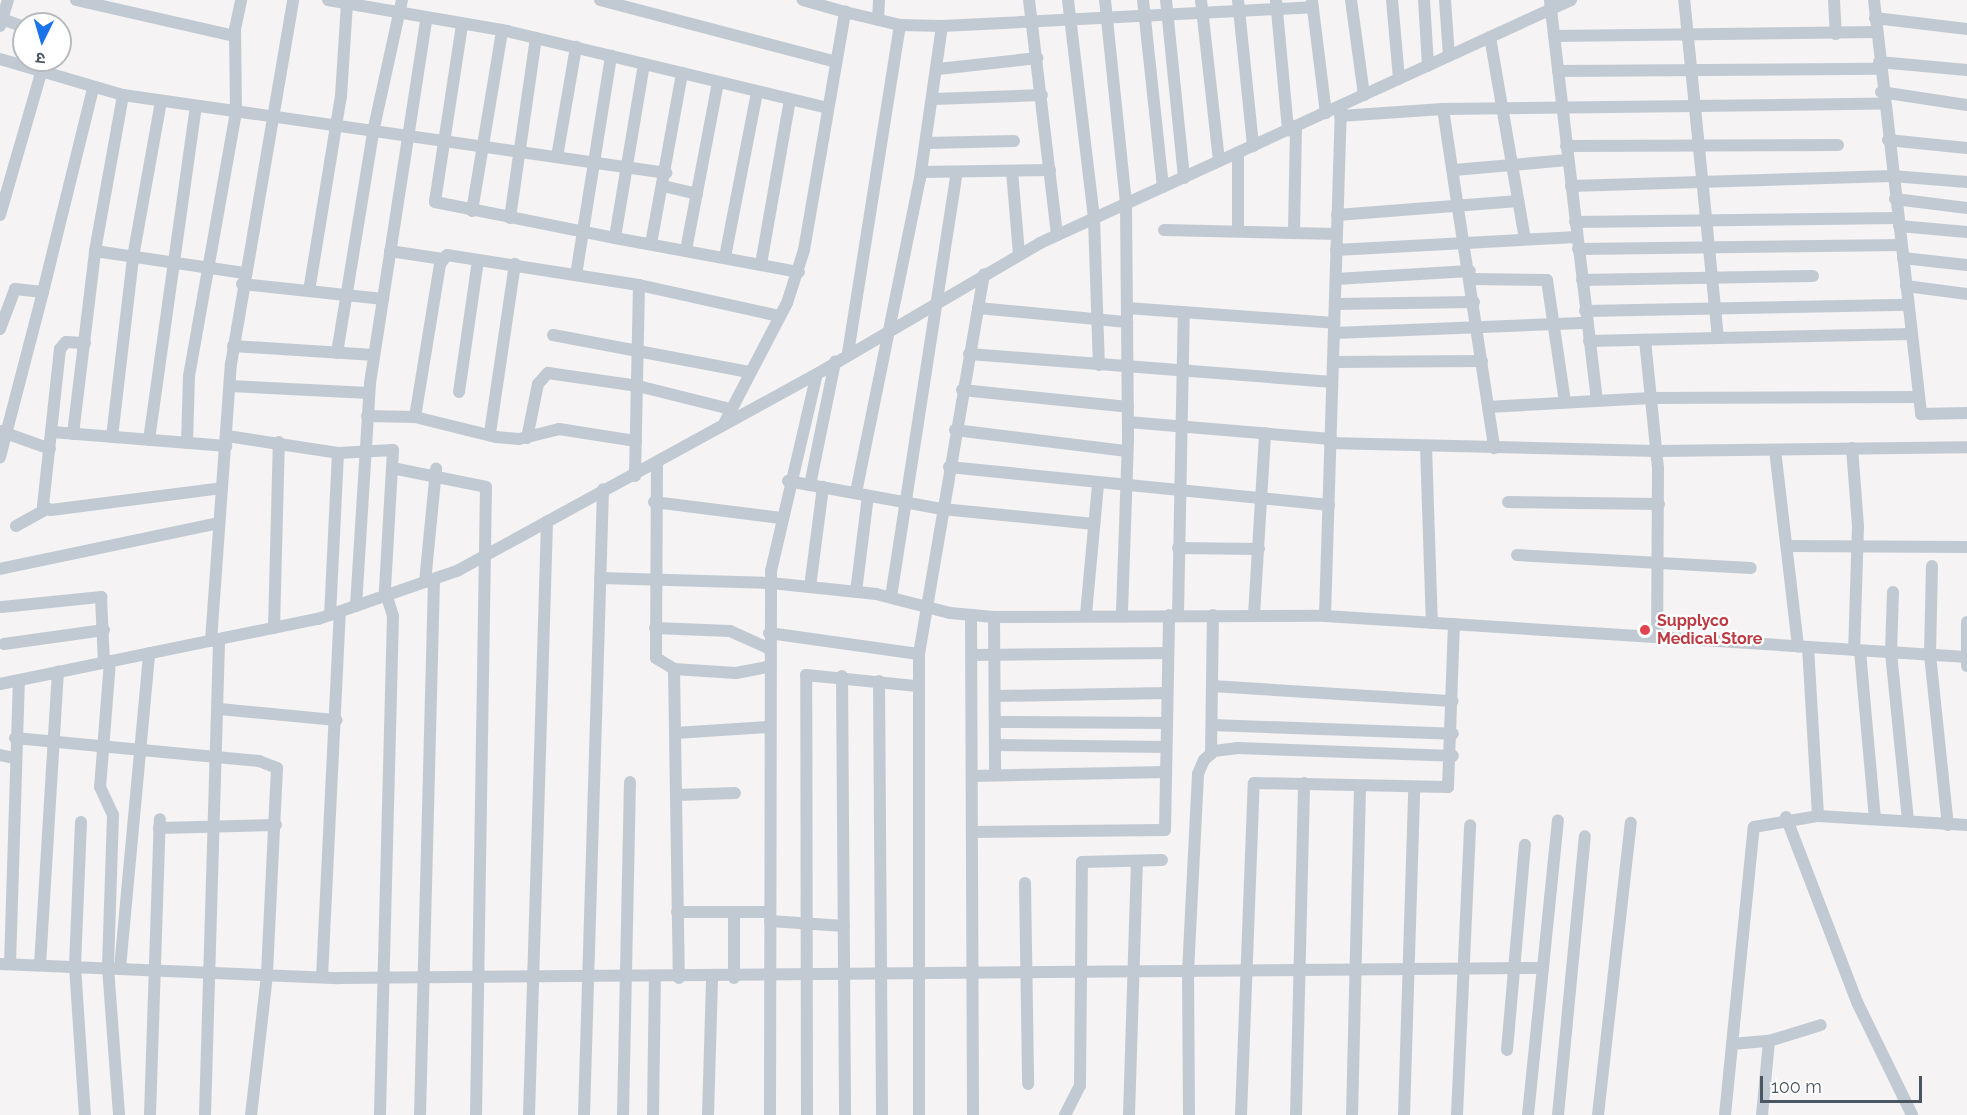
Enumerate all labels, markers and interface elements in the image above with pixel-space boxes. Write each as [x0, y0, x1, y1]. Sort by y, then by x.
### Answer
north arrow [12, 12, 72, 72]
text: उ [35, 49, 46, 68]
place label: Supplyco Medical Store [1657, 611, 1763, 649]
marker: Supplyco Medical Store [1638, 623, 1652, 637]
scale bar [1763, 1064, 1925, 1102]
text: 100 m [1771, 1076, 1822, 1097]

